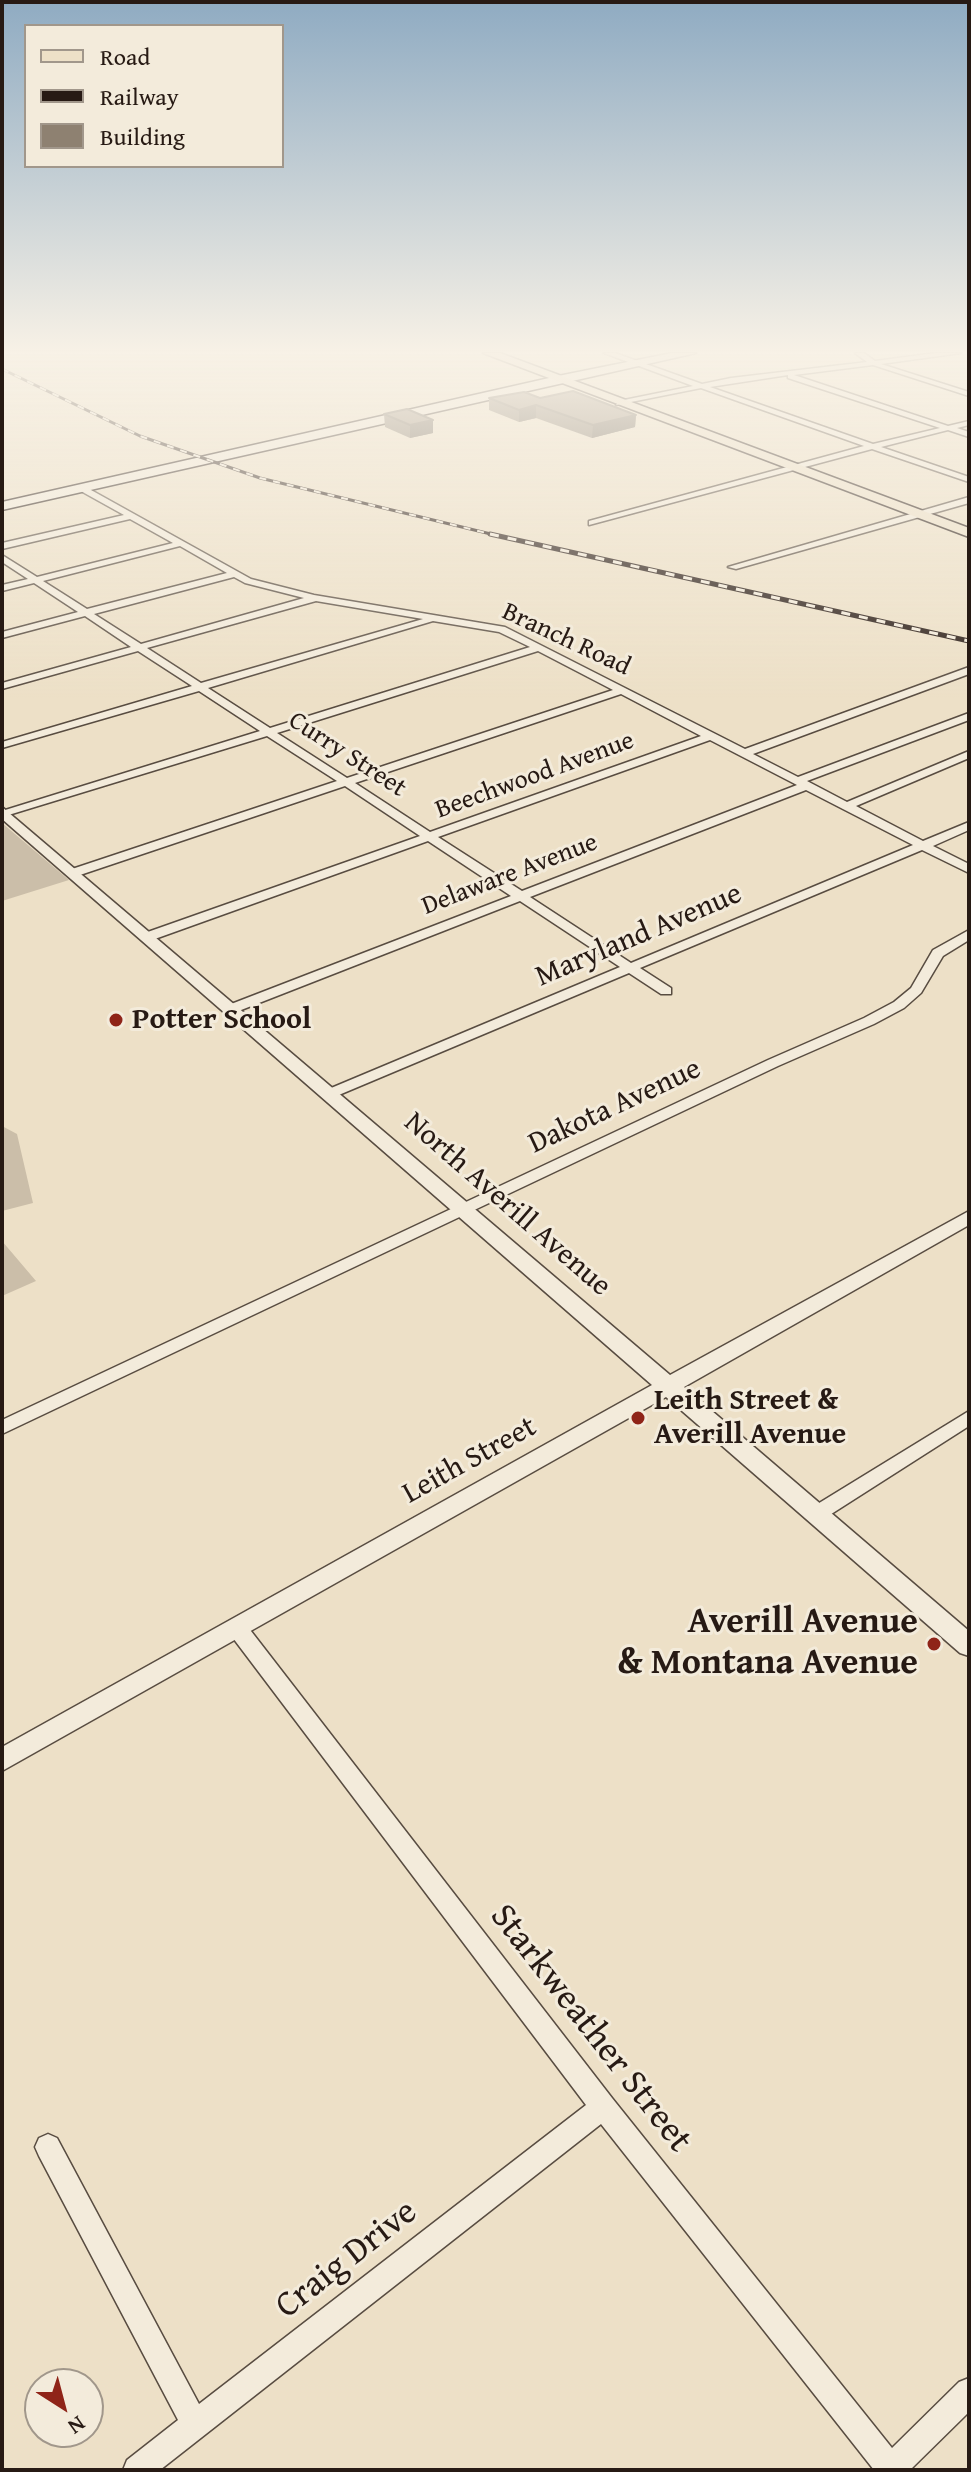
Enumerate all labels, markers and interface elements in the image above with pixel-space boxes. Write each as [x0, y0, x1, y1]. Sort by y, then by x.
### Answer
legend [24, 24, 284, 168]
text: Road [100, 39, 150, 74]
text: Railway [100, 79, 179, 114]
text: Building [100, 119, 185, 154]
street label: Branch Road [497, 597, 635, 683]
street label: Curry Street [282, 705, 412, 805]
street label: Beechwood Avenue [431, 726, 639, 826]
street label: Delaware Avenue [418, 827, 602, 923]
street label: Maryland Avenue [531, 876, 747, 996]
place label: Potter School [132, 1002, 311, 1038]
marker: Potter School [107, 1011, 125, 1029]
street label: Dakota Avenue [523, 1051, 707, 1163]
street label: North Averill Avenue [396, 1105, 618, 1305]
place label: Leith Street & Averill Avenue [654, 1383, 846, 1454]
marker: Leith Street & Averill Avenue [629, 1409, 647, 1427]
street label: Leith Street [397, 1410, 543, 1512]
place label: Averill Avenue & Montana Avenue [618, 1601, 918, 1686]
marker: Averill Avenue & Montana Avenue [925, 1635, 943, 1653]
street label: Starkweather Street [480, 1896, 700, 2162]
street label: Craig Drive [268, 2191, 426, 2329]
north arrow [24, 2368, 104, 2448]
text: N [62, 2409, 92, 2443]

